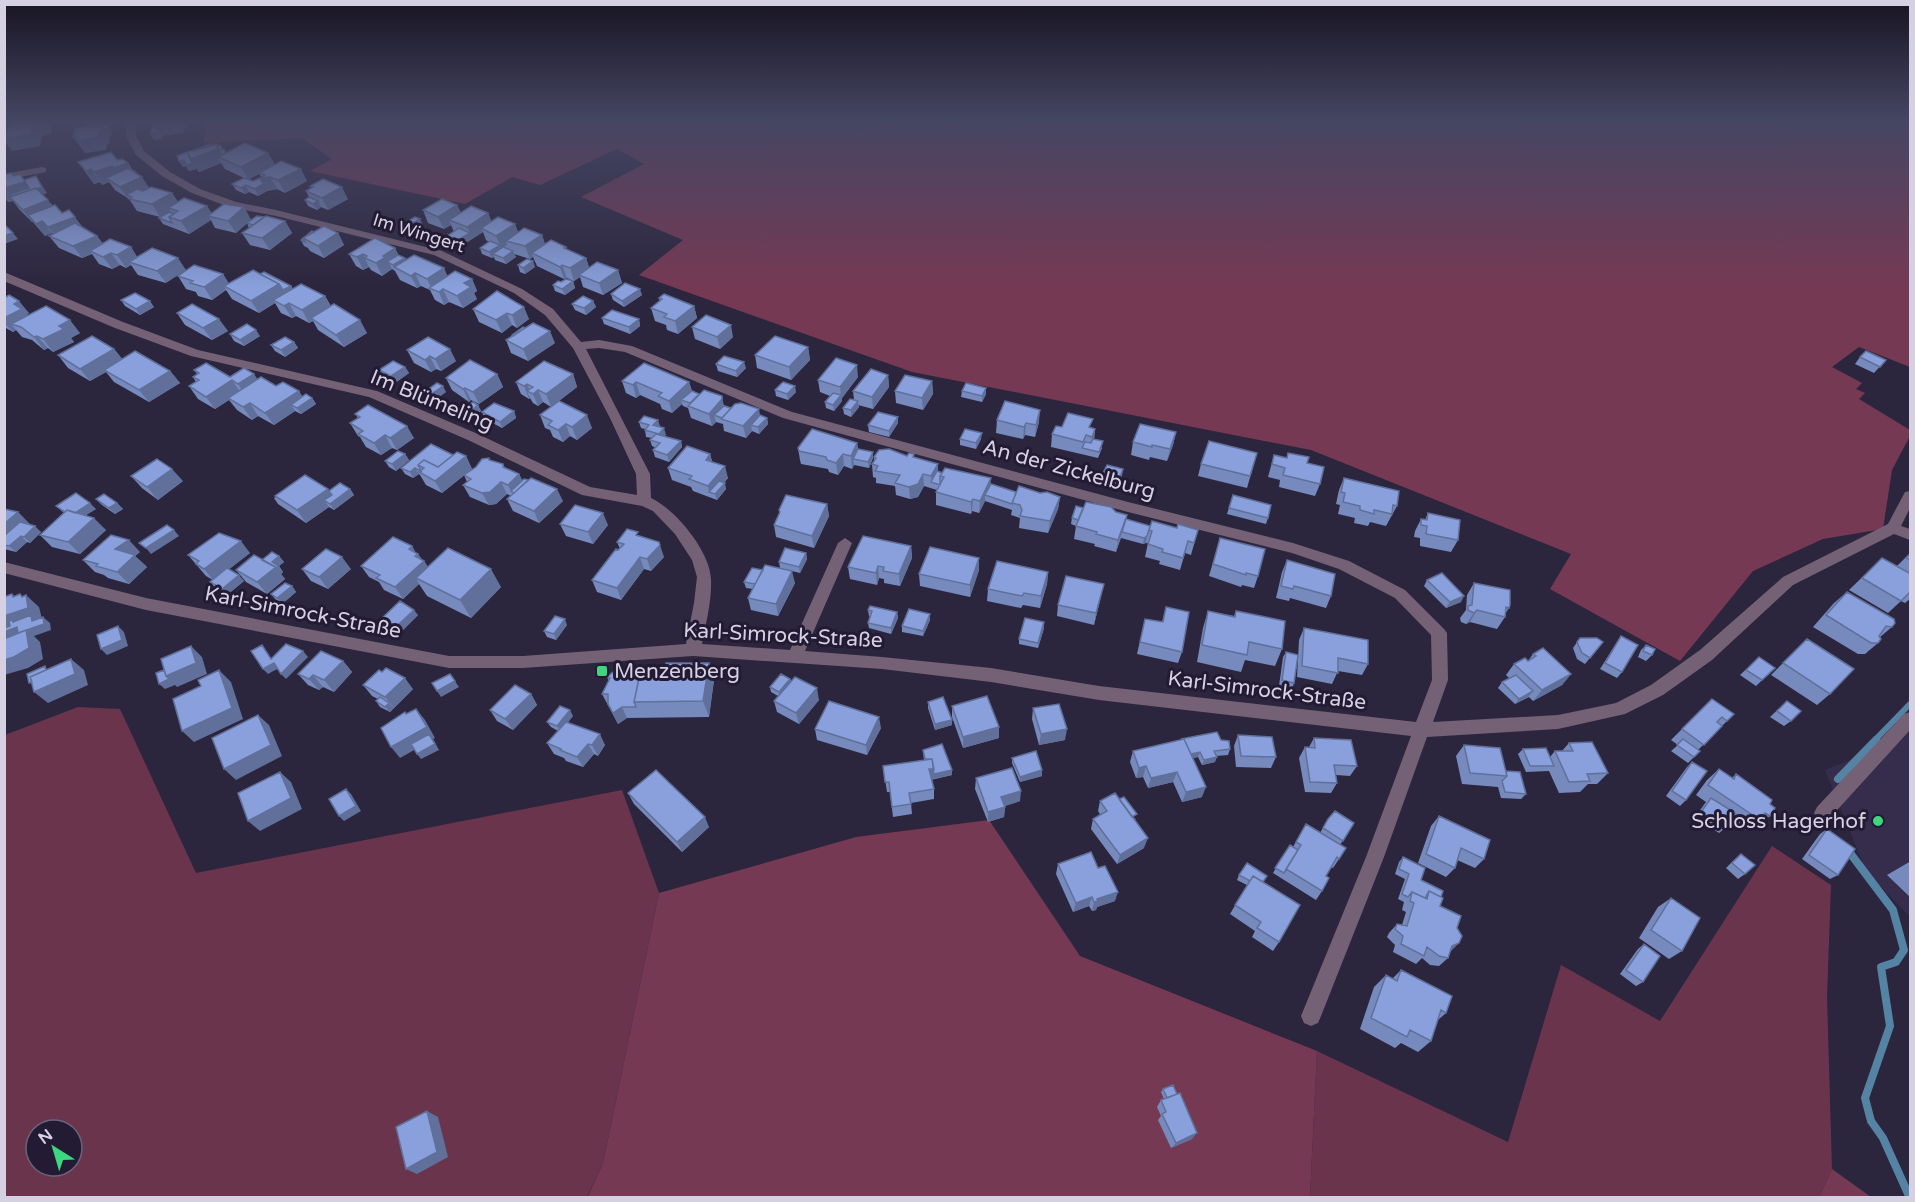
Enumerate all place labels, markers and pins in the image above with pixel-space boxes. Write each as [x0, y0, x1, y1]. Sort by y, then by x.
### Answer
place label: Menzenberg [614, 659, 740, 684]
marker: Menzenberg [595, 664, 609, 678]
place label: Schloss Hagerhof [1691, 809, 1866, 834]
marker: Schloss Hagerhof [1871, 814, 1885, 828]

